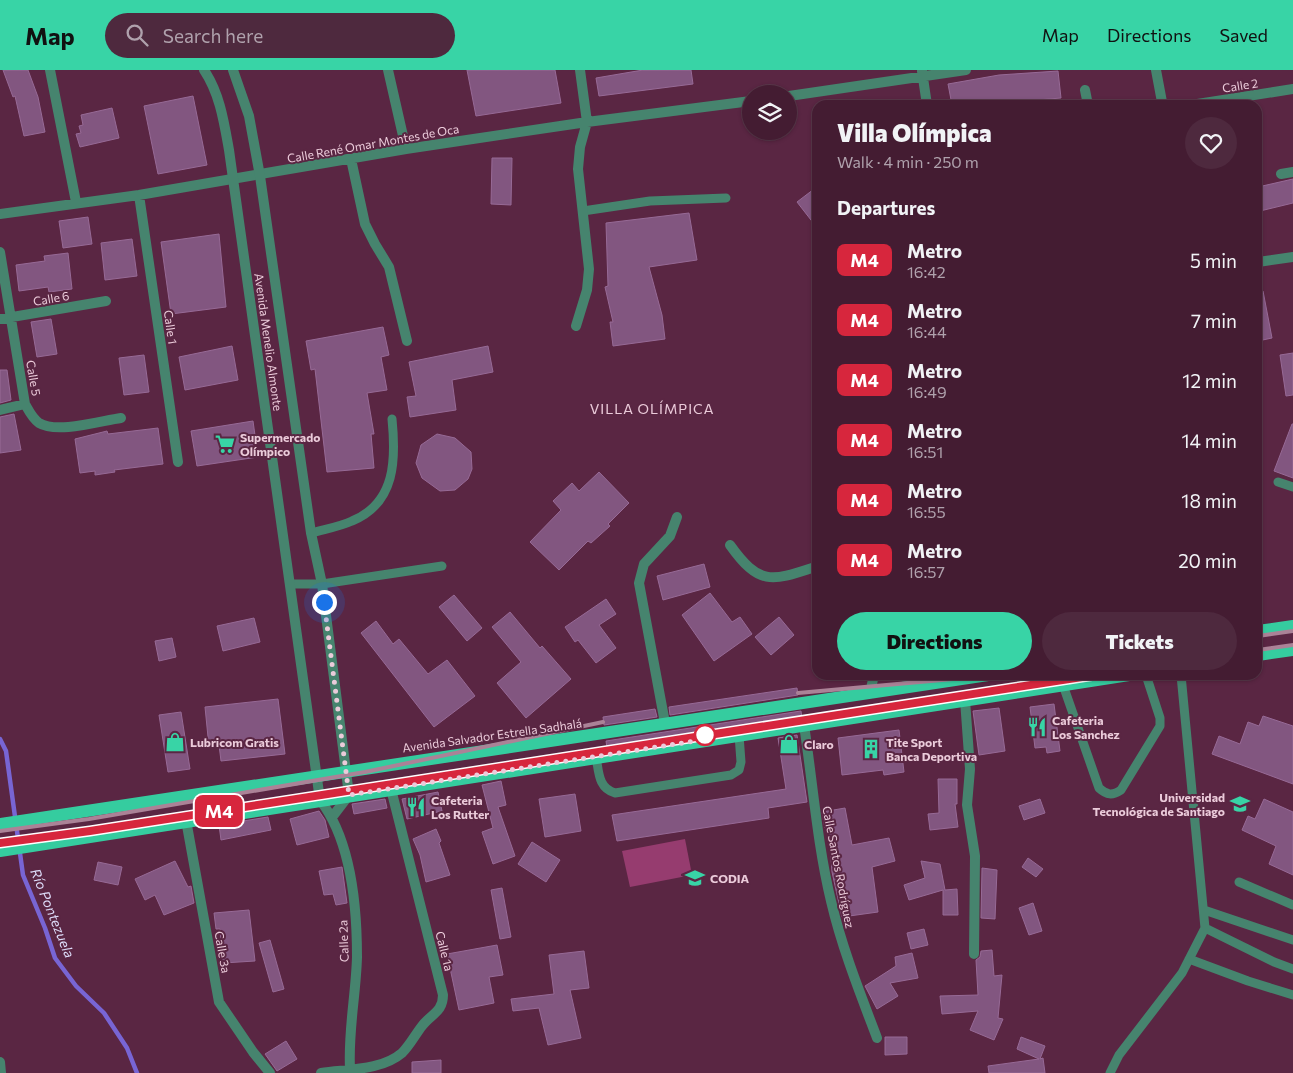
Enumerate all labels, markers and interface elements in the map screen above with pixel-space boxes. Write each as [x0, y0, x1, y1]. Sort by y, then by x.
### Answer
search box [105, 13, 455, 58]
text: Map [25, 21, 75, 50]
icon: search [123, 21, 151, 49]
text: Search here [163, 24, 263, 47]
text: Map [1042, 24, 1079, 46]
text: Directions [1107, 24, 1191, 46]
text: Saved [1219, 24, 1268, 46]
street label: Calle 2 [1221, 75, 1259, 95]
map controls [742, 85, 797, 140]
button: layers [742, 85, 797, 140]
button: heart [1185, 117, 1237, 169]
text: Villa Olímpica [837, 118, 992, 147]
street label: Calle René Omar Montes de Oca [286, 121, 460, 165]
text: Walk · 4 min · 250 m [837, 152, 979, 171]
text: Departures [837, 196, 935, 219]
text: Metro [907, 239, 962, 262]
text: M4 [850, 249, 879, 271]
text: 5 min [1190, 249, 1237, 272]
text: 16:42 [907, 262, 946, 281]
street label: Avenida Menelio Almonte [252, 272, 286, 412]
street label: Calle 6 [32, 288, 70, 308]
text: Metro [907, 299, 962, 322]
street label: Calle 1 [162, 309, 180, 345]
text: M4 [850, 309, 879, 331]
text: 7 min [1191, 309, 1237, 332]
text: 16:44 [907, 322, 947, 341]
street label: Calle 5 [24, 359, 44, 397]
text: Metro [907, 359, 962, 382]
text: M4 [850, 369, 879, 391]
text: 12 min [1182, 369, 1237, 392]
text: 16:49 [907, 382, 947, 401]
district label: VILLA OLÍMPICA [590, 400, 714, 417]
text: Metro [907, 419, 962, 442]
text: M4 [850, 429, 879, 451]
text: 14 min [1181, 429, 1237, 452]
place label: Supermercado Olímpico [240, 430, 320, 458]
supermarket icon: Supermercado Olímpico [214, 433, 236, 455]
text: 16:51 [907, 442, 943, 461]
text: Metro [907, 479, 962, 502]
text: M4 [850, 489, 879, 511]
text: 18 min [1181, 489, 1237, 512]
text: 16:55 [907, 502, 946, 521]
text: Metro [907, 539, 962, 562]
text: M4 [850, 549, 879, 571]
text: 20 min [1178, 549, 1237, 572]
text: 16:57 [907, 562, 945, 581]
your location [312, 590, 337, 615]
button: Directions [837, 612, 1032, 670]
button: Tickets [1042, 612, 1237, 670]
place label: Cafeteria Los Sanchez [1052, 713, 1120, 741]
street label: Avenida Salvador Estrella Sadhalá [401, 715, 583, 755]
restaurant icon: Cafeteria Los Sanchez [1026, 716, 1048, 738]
unlabelled marker [694, 724, 716, 746]
shop icon: Lubricom Gratis [164, 731, 186, 753]
shop icon: Claro [778, 733, 800, 755]
place label: Lubricom Gratis [190, 735, 279, 749]
place label: Tite Sport Banca Deportiva [886, 735, 977, 763]
place label: Claro [804, 737, 834, 751]
building icon: Tite Sport Banca Deportiva [860, 738, 882, 760]
place label: Universidad Tecnológica de Santiago [1093, 790, 1225, 818]
place label: Cafeteria Los Rutter [431, 793, 489, 821]
school or university icon: Universidad Tecnológica de Santiago [1229, 793, 1251, 815]
line badge: M4 [196, 795, 242, 827]
restaurant icon: Cafeteria Los Rutter [405, 796, 427, 818]
text: M4 [205, 800, 233, 822]
street label: Calle Santos Rodríguez [820, 805, 858, 929]
water label: Río Pontezuela [27, 866, 79, 960]
school or university icon: CODIA [684, 867, 706, 889]
place label: CODIA [710, 871, 750, 885]
street label: Calle 2a [335, 920, 351, 962]
street label: Calle 3a [212, 930, 234, 974]
street label: Calle 1a [433, 930, 457, 972]

